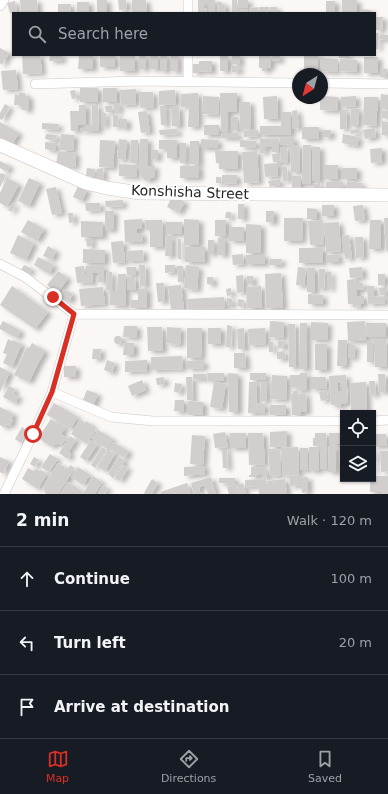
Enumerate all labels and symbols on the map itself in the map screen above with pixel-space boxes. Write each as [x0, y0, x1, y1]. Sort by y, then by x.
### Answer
north arrow [292, 68, 328, 104]
street label: Konshisha Street [131, 182, 250, 202]
route end [44, 288, 62, 306]
route start [24, 425, 42, 443]

